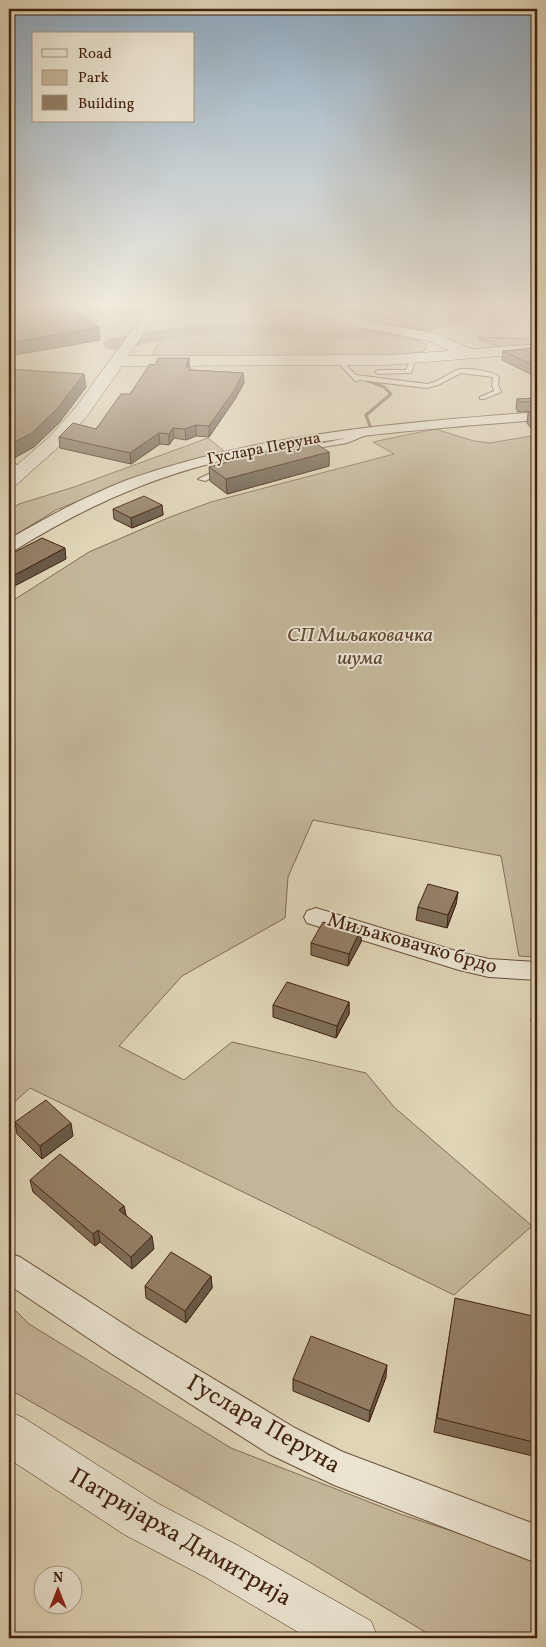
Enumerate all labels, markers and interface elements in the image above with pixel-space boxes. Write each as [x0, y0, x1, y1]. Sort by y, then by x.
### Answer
legend [32, 32, 195, 122]
text: Road [78, 44, 112, 65]
text: Park [78, 68, 109, 89]
text: Building [78, 94, 135, 115]
street label: Гуслара Перуна [205, 427, 323, 471]
park label: СП Миљаковачка шума [287, 622, 433, 673]
street label: Миљаковачко брдо [324, 906, 500, 982]
street label: Гуслара Перуна [180, 1367, 346, 1483]
street label: Патријарха Димитрија [63, 1460, 297, 1616]
north arrow [32, 1564, 82, 1614]
text: N [53, 1569, 63, 1588]

